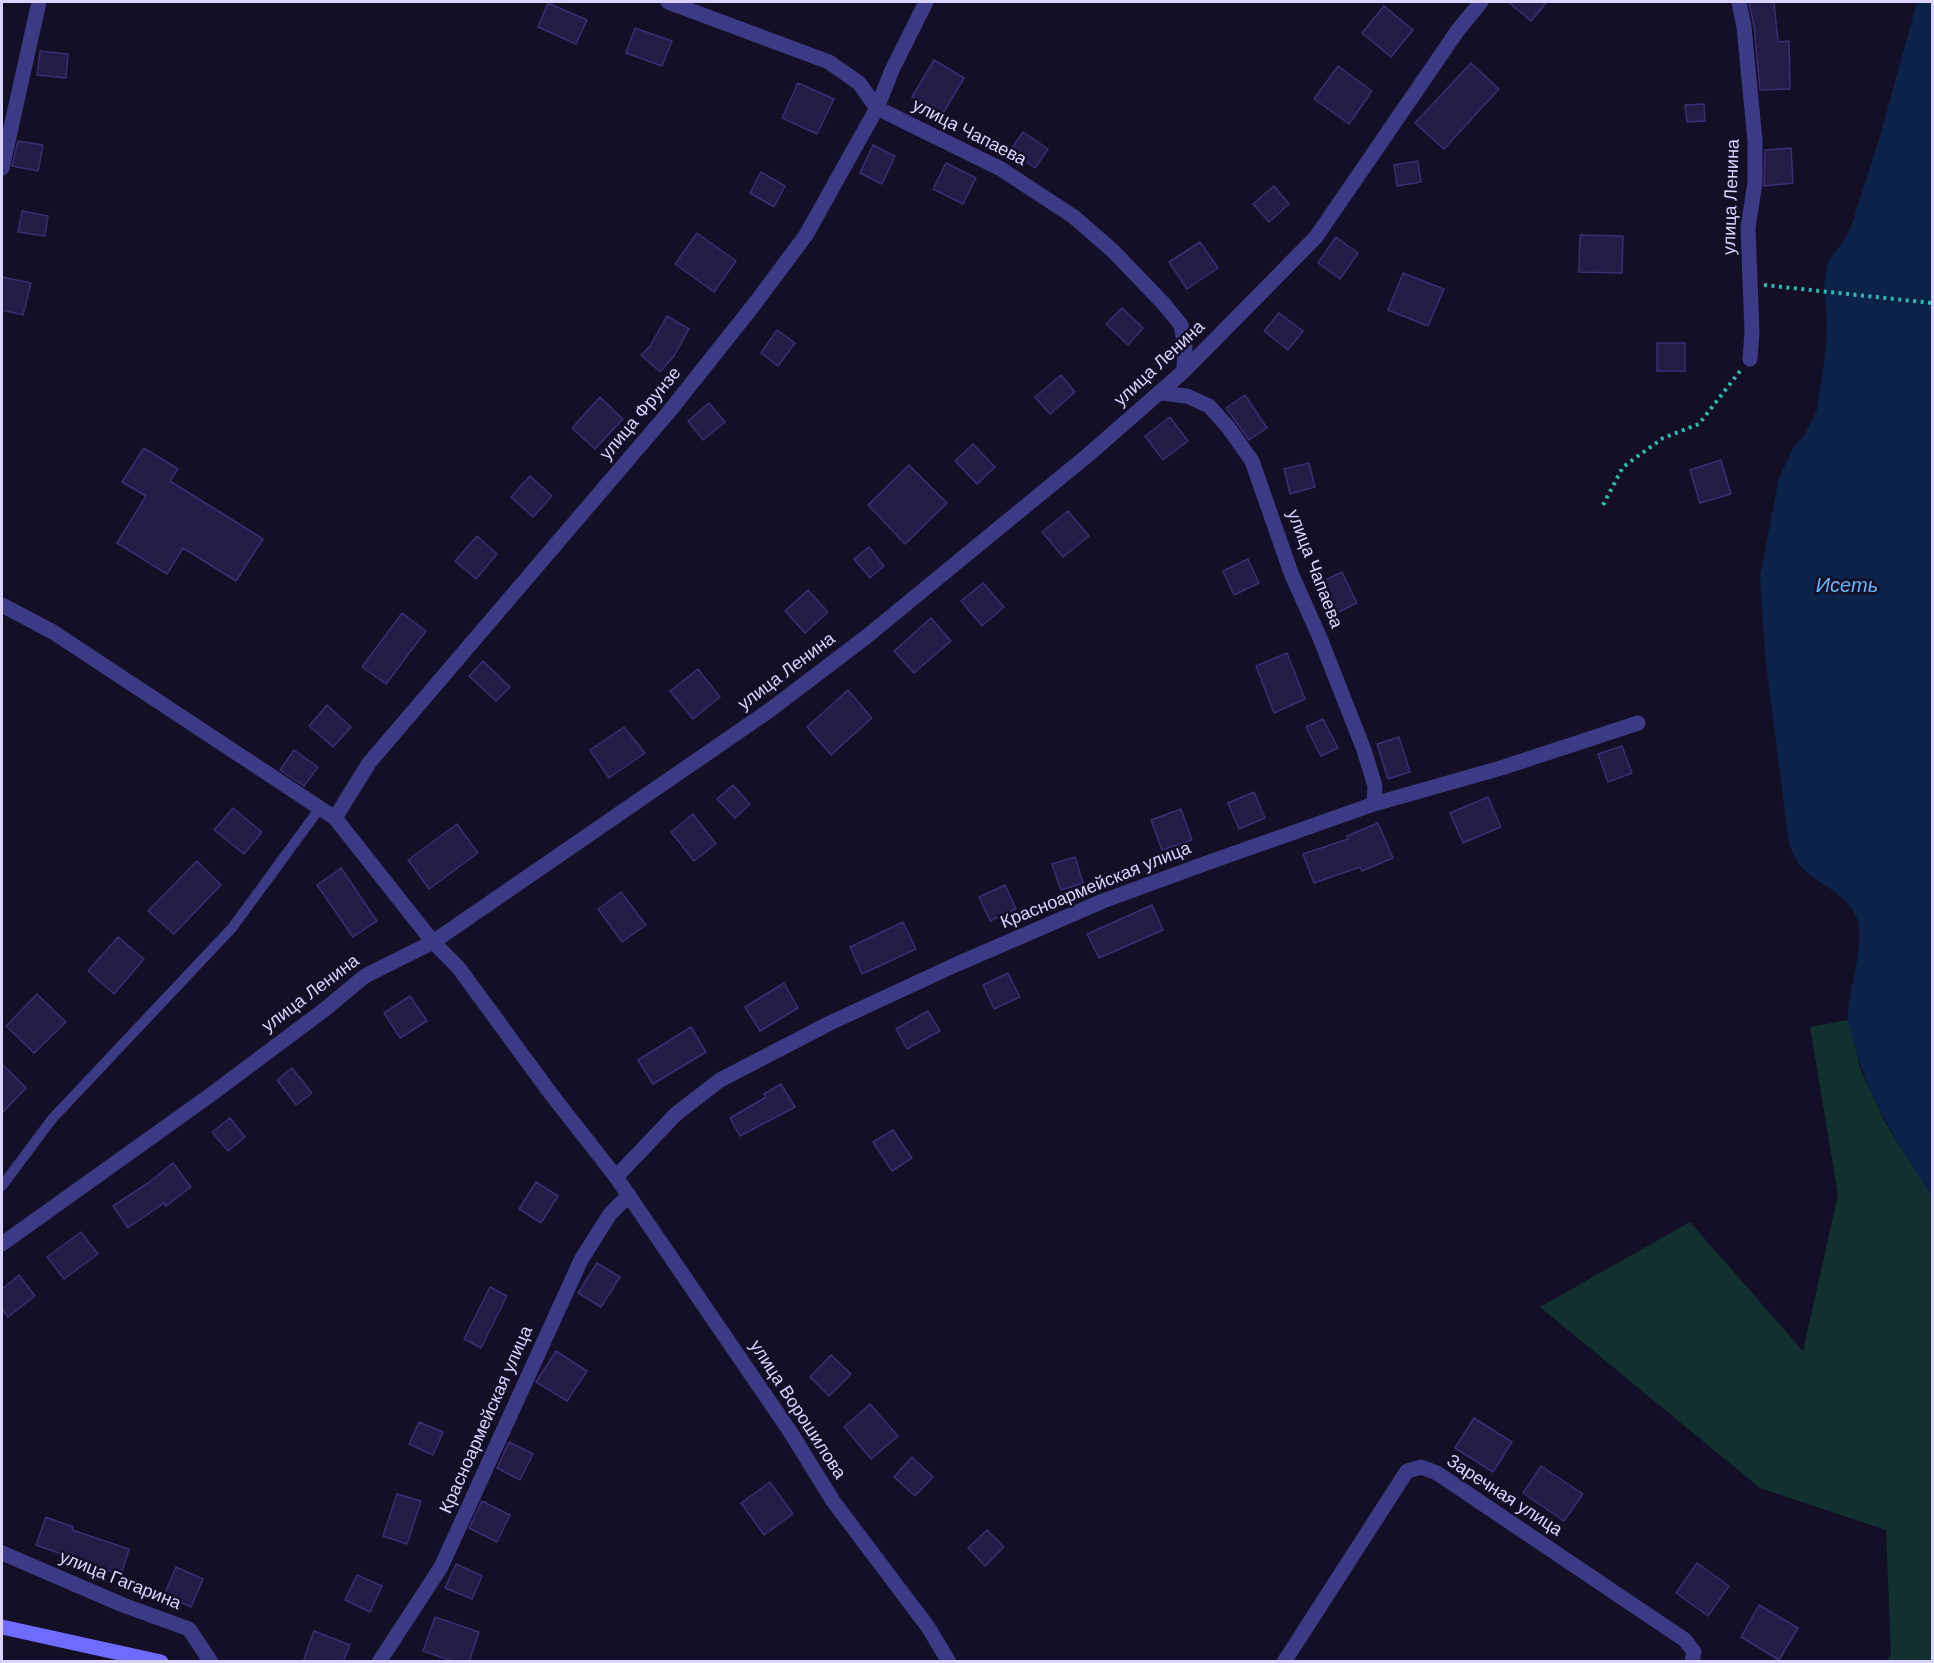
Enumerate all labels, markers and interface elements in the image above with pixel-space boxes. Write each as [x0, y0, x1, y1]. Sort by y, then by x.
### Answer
street label: улица Чапаева [908, 95, 1030, 171]
street label: улица Ленина [1719, 139, 1745, 255]
street label: улица Ленина [1110, 317, 1210, 411]
street label: улица Фрунзе [596, 363, 686, 465]
street label: улица Чапаева [1281, 507, 1347, 631]
water label: Исеть [1816, 575, 1878, 599]
street label: улица Ленина [734, 628, 840, 716]
street label: Красноармейская улица [998, 838, 1194, 934]
street label: улица Ленина [258, 950, 364, 1038]
street label: Красноармейская улица [436, 1323, 538, 1517]
street label: улица Ворошилова [744, 1337, 850, 1483]
street label: Заречная улица [1442, 1451, 1566, 1541]
street label: улица Гагарина [56, 1547, 184, 1615]

